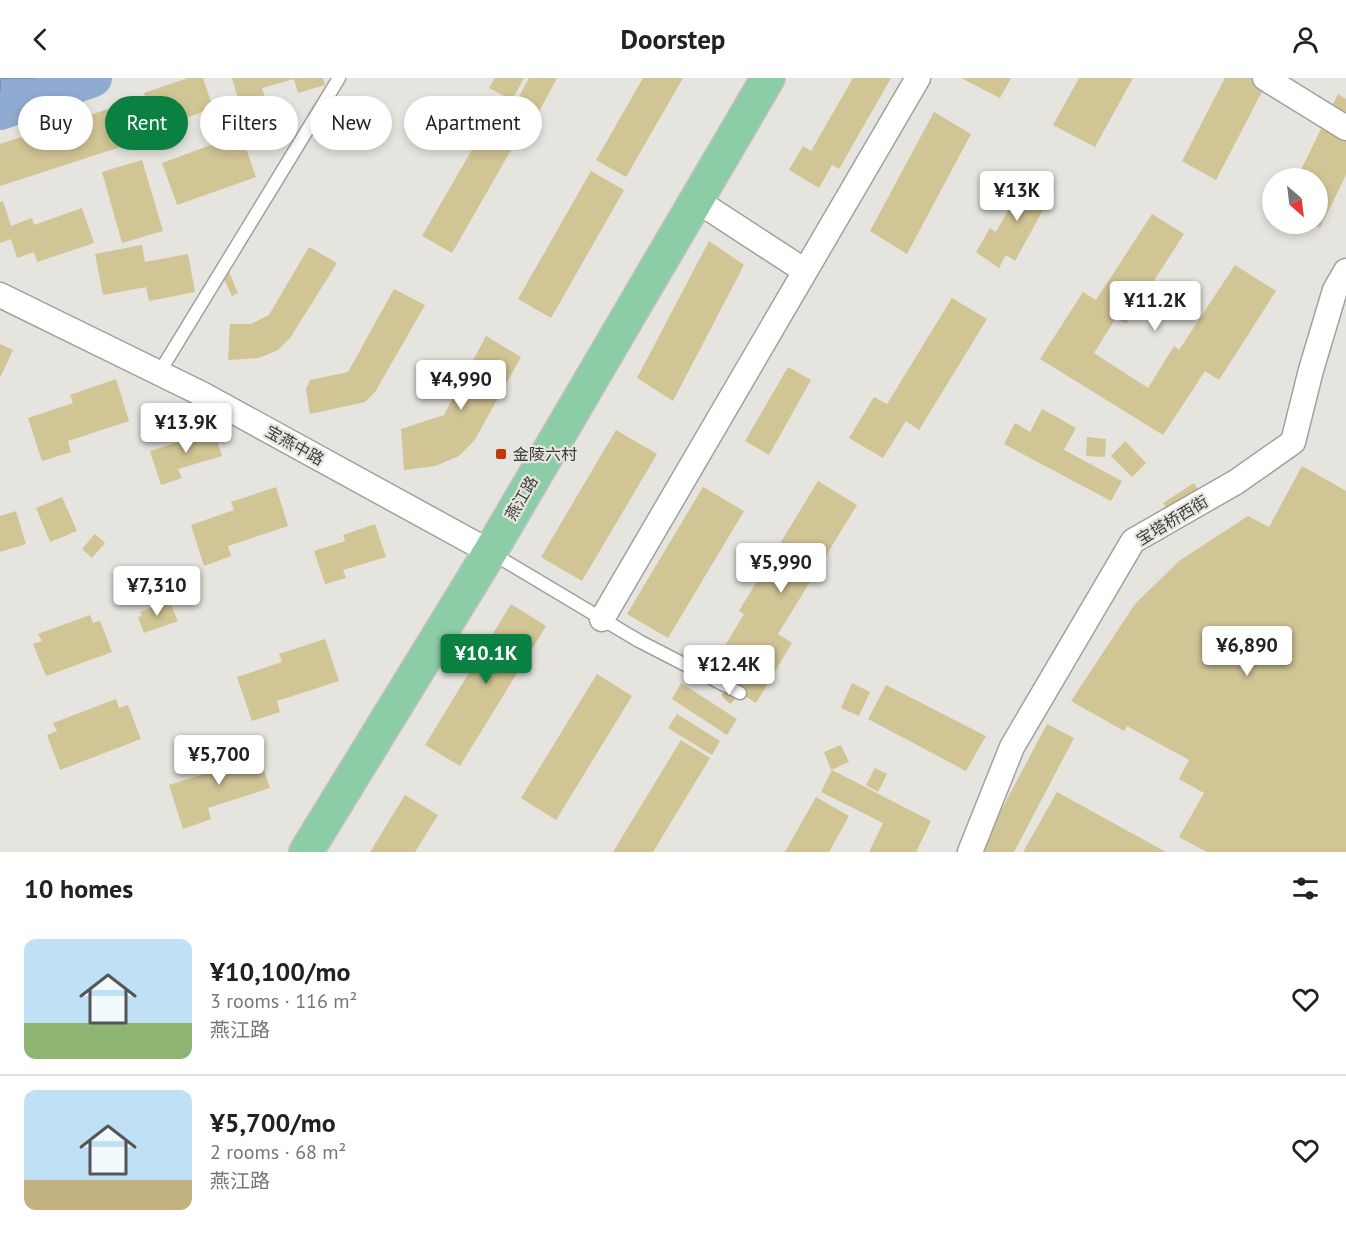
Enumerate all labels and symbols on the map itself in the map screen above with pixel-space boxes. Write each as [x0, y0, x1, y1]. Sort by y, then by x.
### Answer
north arrow [1262, 168, 1328, 234]
pin: ¥13K [981, 171, 1053, 222]
pin: ¥11.2K [1106, 281, 1204, 332]
pin: ¥4,990 [412, 360, 510, 411]
pin: ¥13.9K [137, 403, 235, 454]
street label: 宝燕中路 [262, 421, 328, 469]
place label: 金陵六村 [513, 444, 577, 464]
marker: 金陵六村 [494, 447, 508, 461]
street label: 燕江路 [500, 472, 542, 524]
street label: 宝塔桥西街 [1133, 491, 1211, 549]
pin: ¥5,990 [732, 543, 830, 594]
pin: ¥7,310 [108, 566, 206, 617]
pin: ¥6,890 [1198, 626, 1296, 677]
pin: ¥10.1K [437, 634, 535, 685]
pin: ¥12.4K [680, 645, 778, 696]
pin: ¥5,700 [170, 735, 268, 786]

